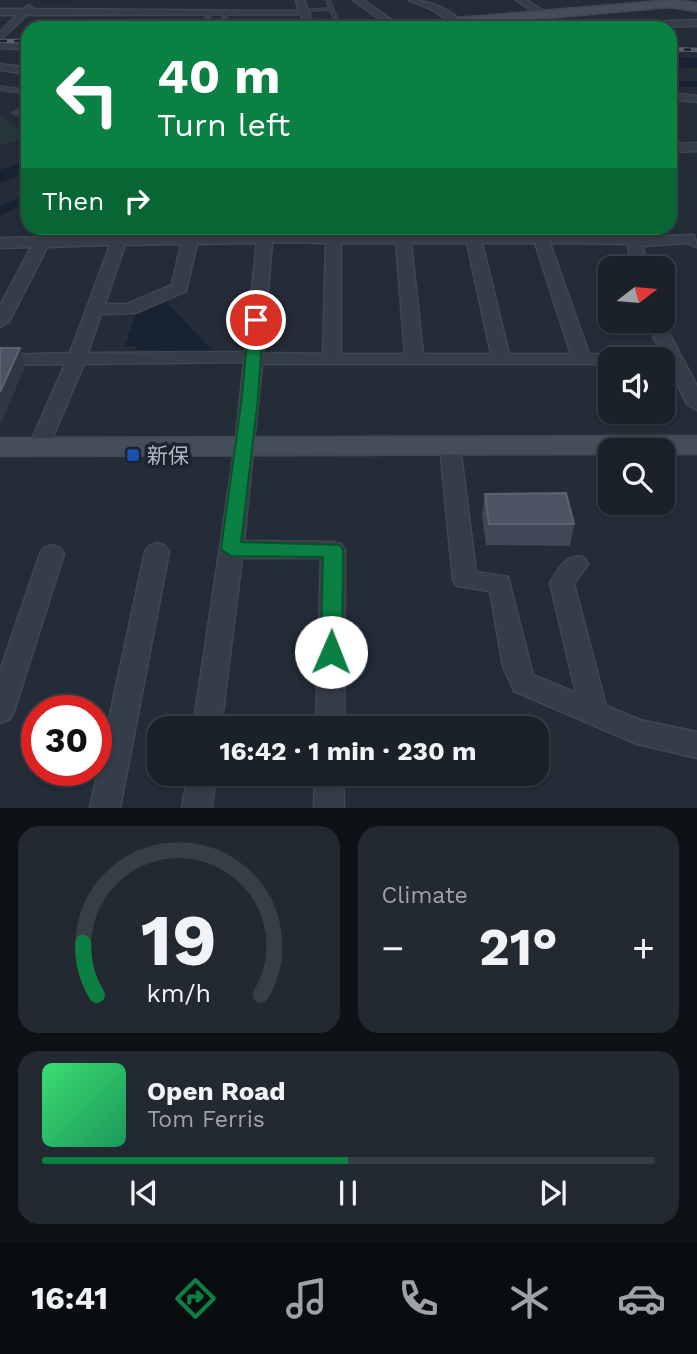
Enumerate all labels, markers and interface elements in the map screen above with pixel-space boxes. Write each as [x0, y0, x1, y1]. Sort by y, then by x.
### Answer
text: 40 m [157, 47, 280, 105]
icon: left [42, 49, 133, 140]
text: Turn left [157, 106, 290, 144]
icon: right [118, 182, 156, 220]
text: Then [42, 186, 104, 216]
north arrow [598, 256, 676, 332]
map controls [598, 256, 675, 515]
pin [226, 290, 286, 350]
icon: arrive [237, 301, 275, 339]
button: sound [598, 347, 675, 424]
button: search [598, 438, 675, 515]
place label: 新保 [147, 443, 189, 468]
marker: 新保 [125, 447, 141, 463]
position arrow [294, 615, 368, 689]
speed limit sign: 30 [21, 695, 112, 786]
text: 16:42 · 1 min · 230 m [219, 736, 477, 766]
text: Climate [382, 882, 468, 909]
text: 19 [141, 898, 217, 984]
text: 21° [479, 917, 558, 978]
text: − [382, 926, 404, 970]
text: + [632, 926, 655, 970]
text: km/h [147, 979, 211, 1008]
text: Open Road [147, 1076, 285, 1106]
text: Tom Ferris [147, 1106, 265, 1133]
icon: previous [125, 1174, 163, 1212]
icon: pause [329, 1174, 367, 1212]
icon: next [534, 1174, 572, 1212]
icon: directions [171, 1274, 220, 1323]
icon: music [282, 1274, 331, 1323]
icon: phone [394, 1274, 443, 1323]
icon: climate [505, 1274, 554, 1323]
icon: car [617, 1274, 666, 1323]
text: 16:41 [31, 1279, 108, 1317]

